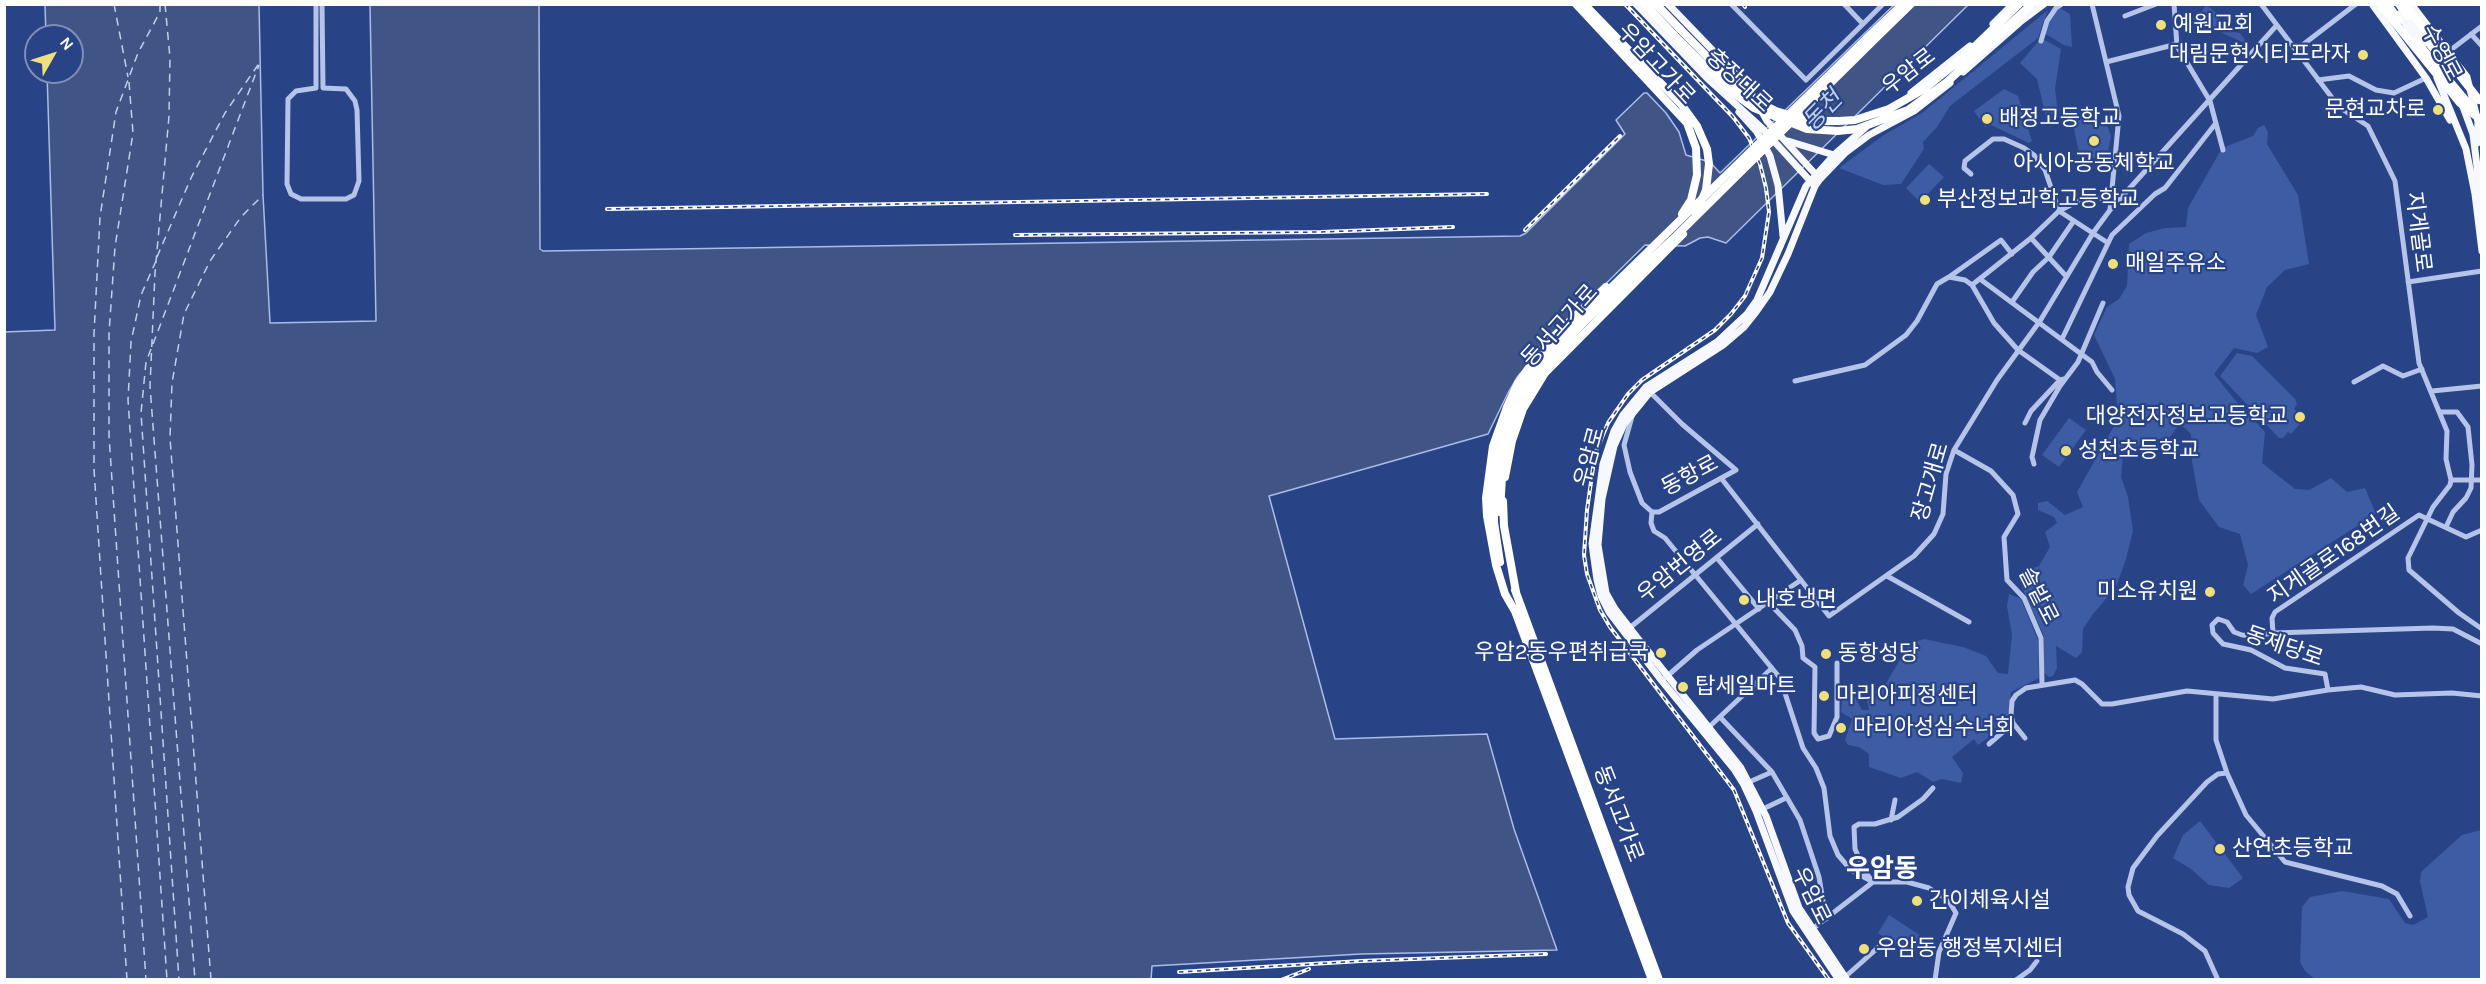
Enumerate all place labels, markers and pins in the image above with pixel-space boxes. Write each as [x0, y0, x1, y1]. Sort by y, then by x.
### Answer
place label: 예원교회 [2173, 12, 2254, 38]
marker: 예원교회 [2154, 18, 2168, 32]
place label: 대림문현시티프라자 [2169, 42, 2351, 68]
marker: 대림문현시티프라자 [2356, 48, 2370, 62]
place label: 문현교차로 [2325, 97, 2426, 123]
marker: 문현교차로 [2431, 103, 2445, 117]
place label: 배정고등학교 [1999, 106, 2120, 132]
marker: 배정고등학교 [1980, 112, 1994, 126]
marker: 아시아공동체학교 [2087, 134, 2101, 148]
place label: 아시아공동체학교 [2013, 151, 2175, 177]
place label: 부산정보과학고등학교 [1937, 187, 2139, 213]
marker: 부산정보과학고등학교 [1918, 193, 1932, 207]
place label: 매일주유소 [2125, 251, 2226, 277]
marker: 매일주유소 [2106, 257, 2120, 271]
place label: 대양전자정보고등학교 [2086, 404, 2288, 430]
marker: 대양전자정보고등학교 [2293, 410, 2307, 424]
place label: 성천초등학교 [2078, 438, 2199, 464]
marker: 성천초등학교 [2059, 444, 2073, 458]
place label: 미소유치원 [2097, 579, 2198, 605]
marker: 미소유치원 [2203, 585, 2217, 599]
place label: 내호냉면 [1756, 587, 1837, 613]
marker: 내호냉면 [1737, 593, 1751, 607]
place label: 우암2동우편취급국 [1474, 640, 1649, 666]
place label: 동항성당 [1838, 641, 1919, 667]
marker: 우암2동우편취급국 [1654, 646, 1668, 660]
marker: 동항성당 [1819, 647, 1833, 661]
place label: 탑세일마트 [1695, 674, 1796, 700]
marker: 탑세일마트 [1676, 680, 1690, 694]
place label: 마리아피정센터 [1836, 683, 1978, 709]
marker: 마리아피정센터 [1817, 689, 1831, 703]
place label: 마리아성심수녀회 [1853, 715, 2015, 741]
marker: 마리아성심수녀회 [1834, 721, 1848, 735]
place label: 산연초등학교 [2232, 836, 2353, 862]
marker: 산연초등학교 [2213, 842, 2227, 856]
place label: 간이체육시설 [1929, 888, 2050, 914]
marker: 간이체육시설 [1910, 894, 1924, 908]
place label: 우암동 행정복지센터 [1876, 936, 2063, 962]
marker: 우암동 행정복지센터 [1857, 942, 1871, 956]

